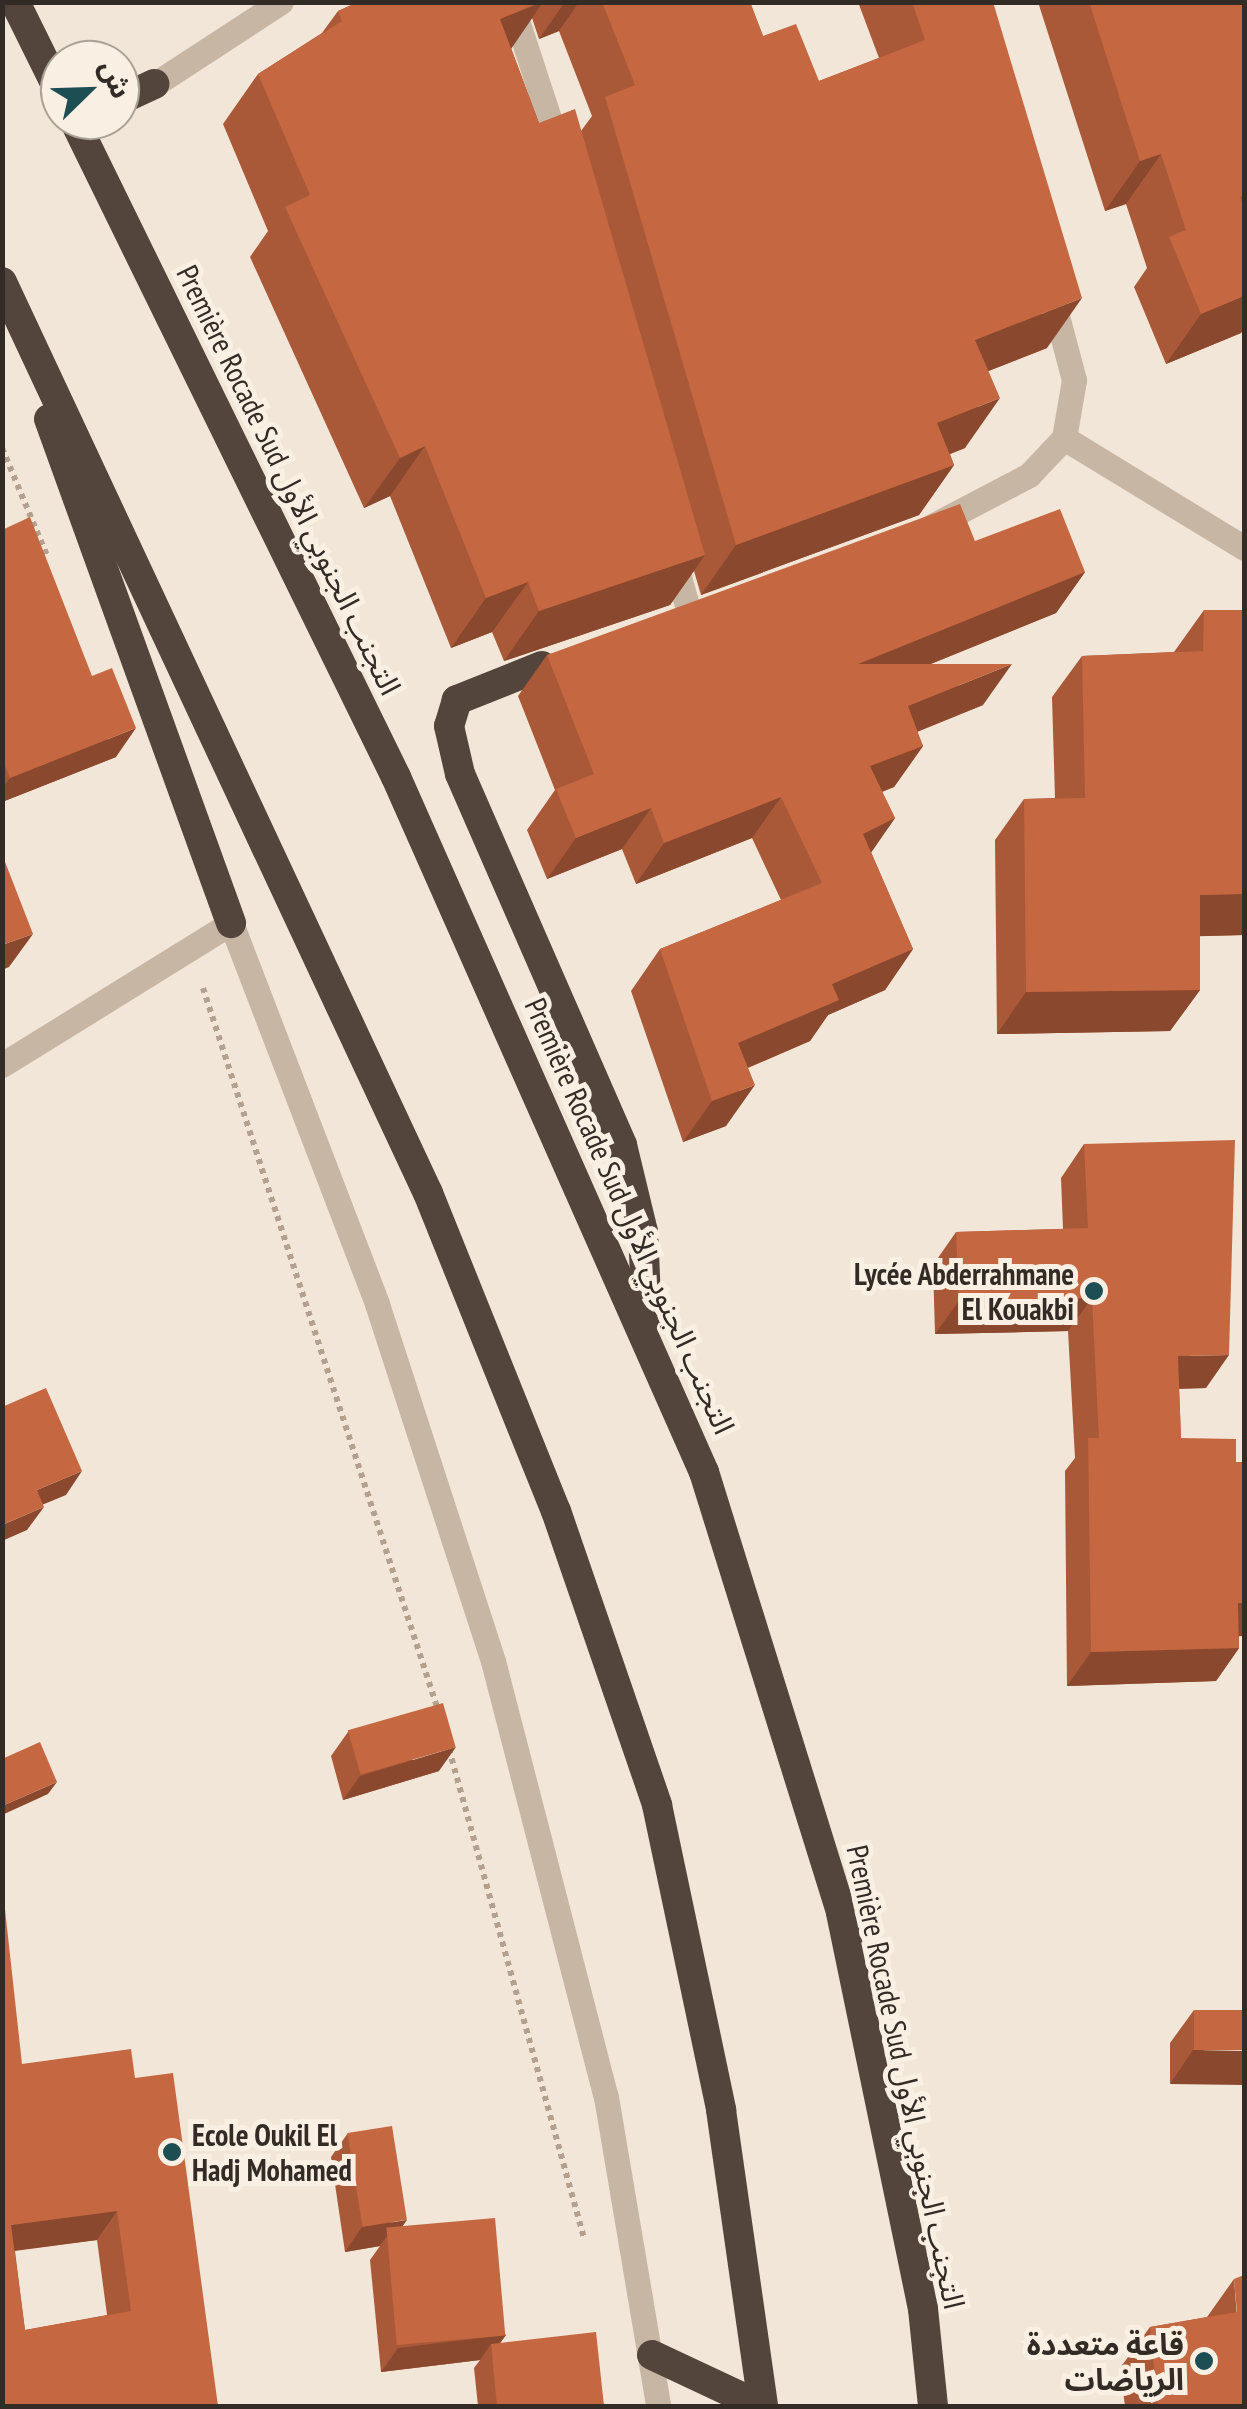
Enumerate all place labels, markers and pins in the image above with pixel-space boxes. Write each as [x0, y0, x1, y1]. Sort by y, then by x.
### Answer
place label: Lycée Abderrahmane El Kouakbi [853, 1256, 1074, 1326]
marker: Lycée Abderrahmane El Kouakbi [1083, 1280, 1105, 1302]
place label: Ecole Oukil El Hadj Mohamed [192, 2117, 352, 2188]
marker: Ecole Oukil El Hadj Mohamed [161, 2141, 183, 2163]
place label: قاعة متعددة الرياضات [1027, 2326, 1184, 2396]
marker: قاعة متعددة الرياضات [1193, 2350, 1215, 2372]

